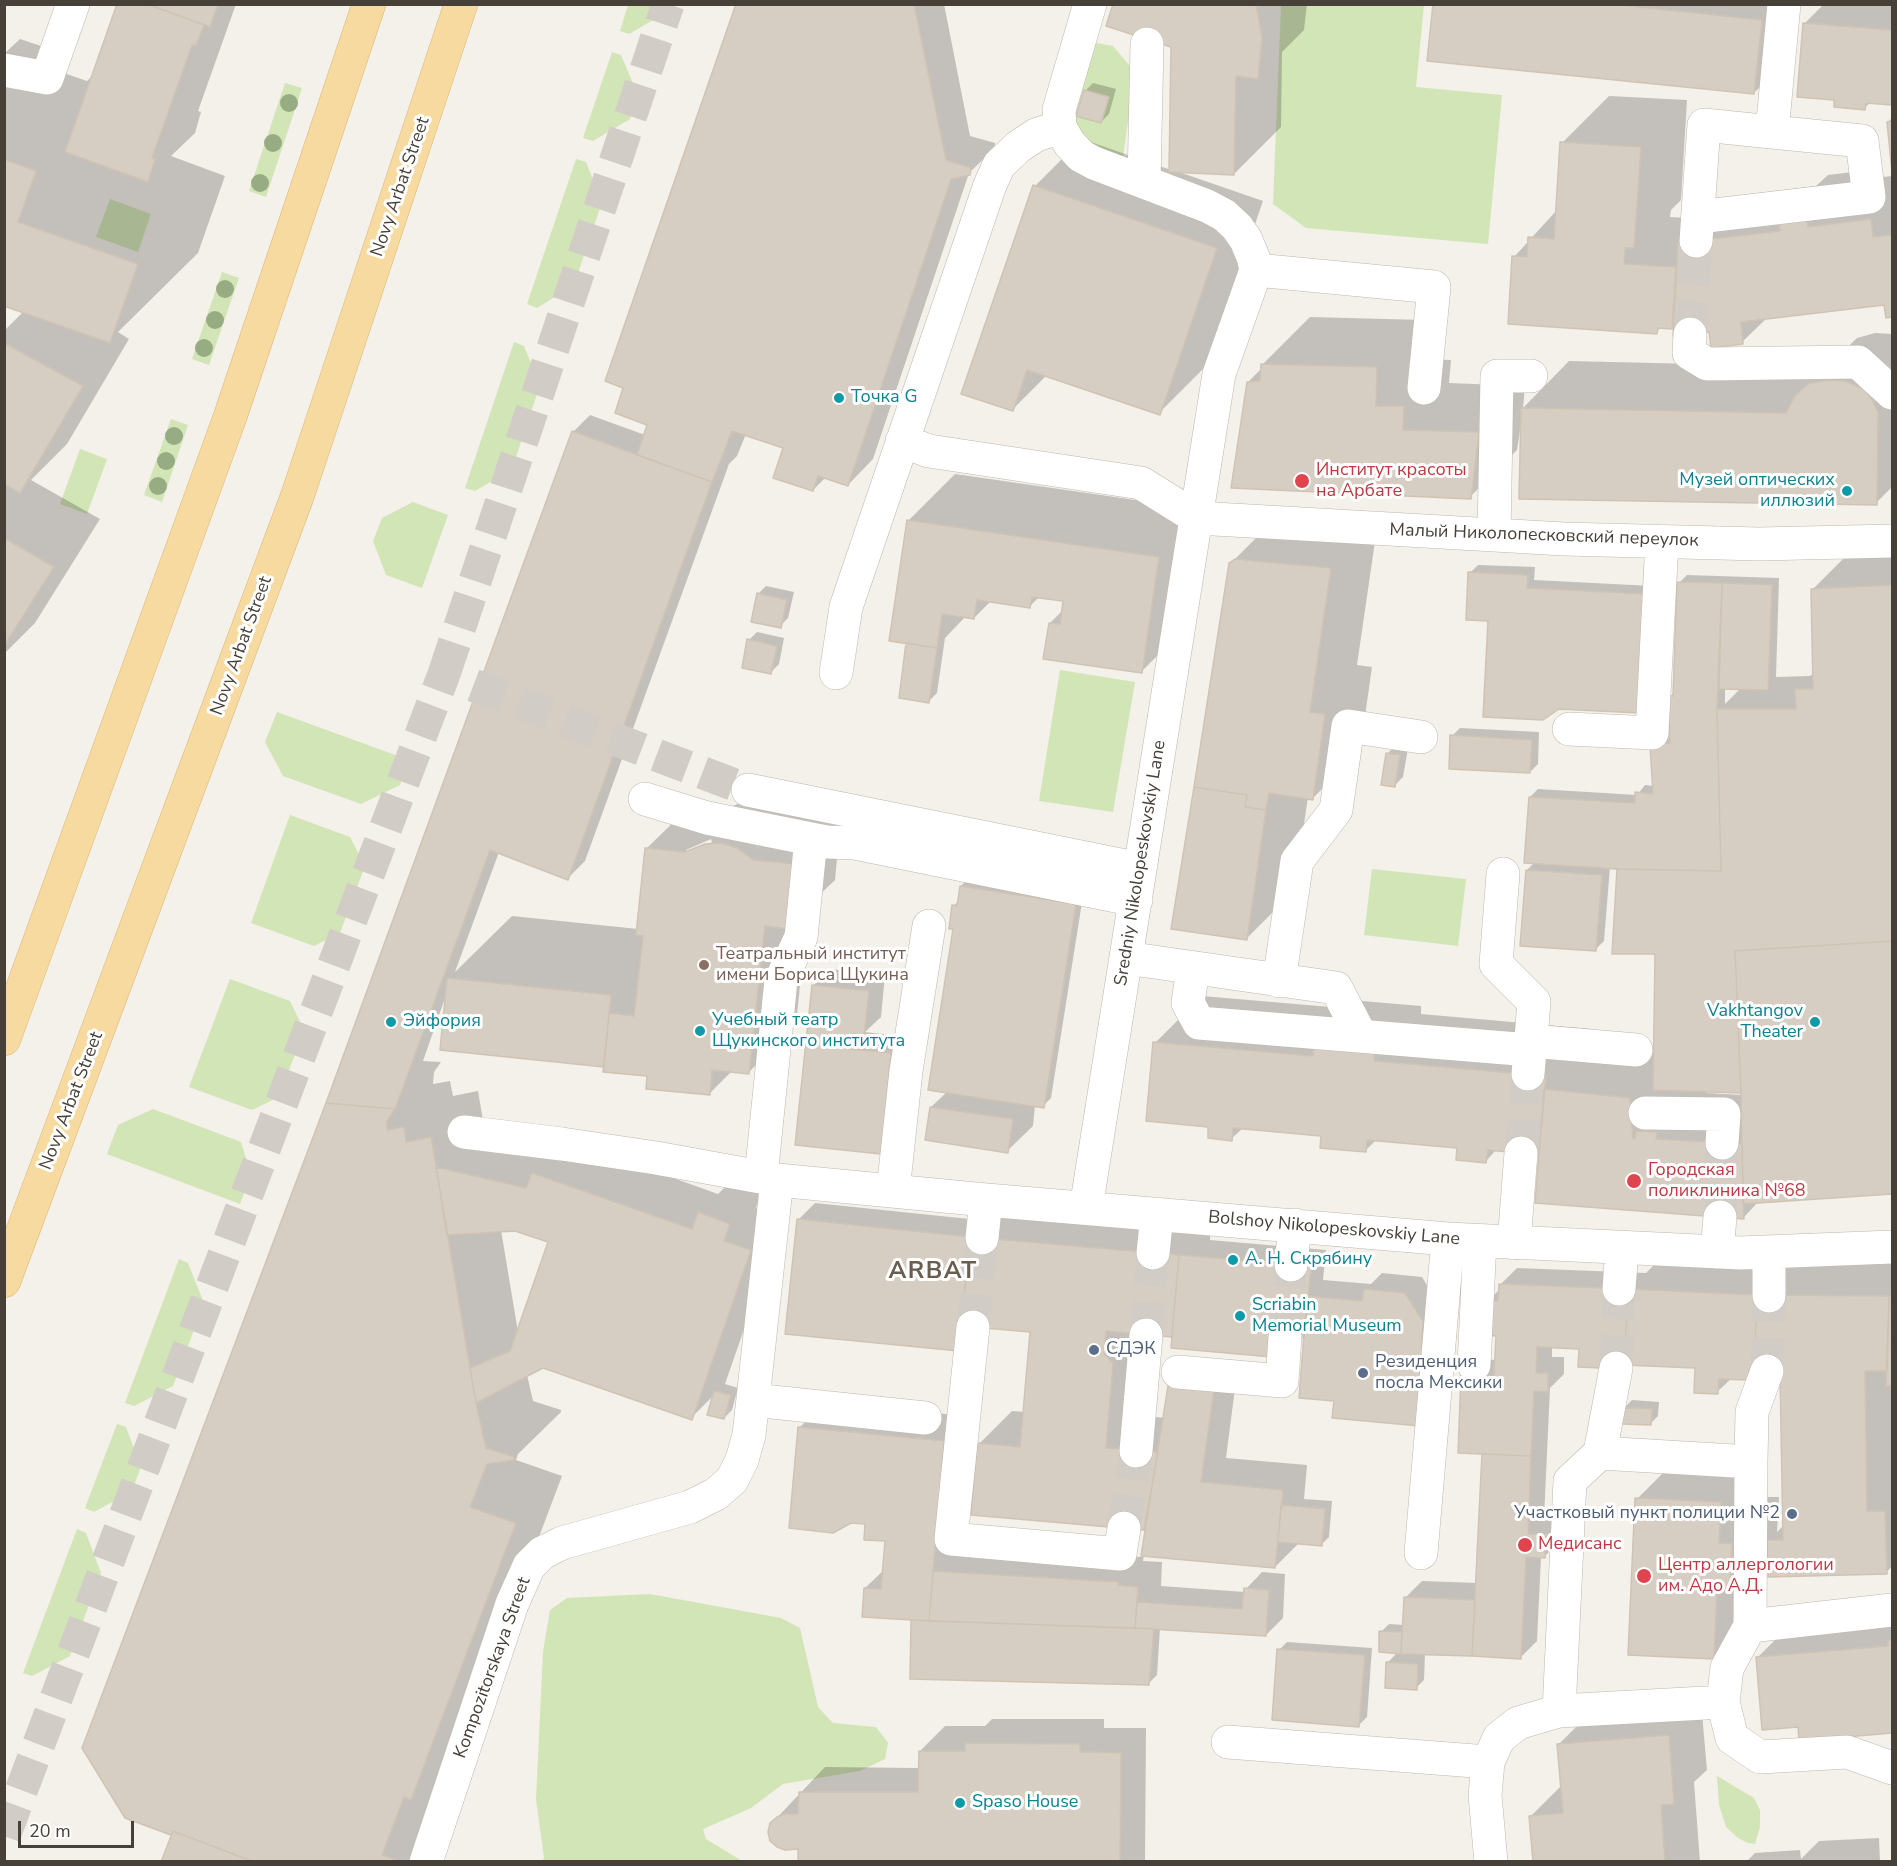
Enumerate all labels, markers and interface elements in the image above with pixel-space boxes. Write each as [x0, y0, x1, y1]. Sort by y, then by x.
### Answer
street label: Novy Arbat Street [367, 114, 435, 260]
place label: Точка G [851, 387, 917, 409]
marker: Точка G [832, 391, 846, 405]
place label: Институт красоты на Арбате [1316, 460, 1467, 502]
place label: Музей оптических иллюзий [1679, 470, 1835, 512]
marker: Институт красоты на Арбате [1293, 472, 1311, 490]
marker: Музей оптических иллюзий [1840, 484, 1854, 498]
street label: Малый Николопесковский переулок [1389, 520, 1699, 552]
street label: Novy Arbat Street [207, 574, 277, 718]
street label: Sredniy Nikolopeskovskiy Lane [1111, 739, 1171, 987]
place label: Театральный институт имени Бориса Щукина [716, 944, 909, 986]
marker: Театральный институт имени Бориса Щукина [697, 958, 711, 972]
place label: Vakhtangov Theater [1707, 1001, 1803, 1044]
place label: Учебный театр Щукинского института [712, 1010, 905, 1052]
place label: Эйфория [403, 1011, 481, 1033]
marker: Эйфория [384, 1015, 398, 1029]
marker: Vakhtangov Theater [1808, 1015, 1822, 1029]
marker: Учебный театр Щукинского института [693, 1024, 707, 1038]
street label: Novy Arbat Street [36, 1029, 108, 1173]
place label: Городская поликлиника №68 [1648, 1160, 1806, 1202]
marker: Городская поликлиника №68 [1625, 1172, 1643, 1190]
street label: Bolshoy Nikolopeskovskiy Lane [1207, 1207, 1461, 1251]
place label: А. Н. Скрябину [1245, 1249, 1372, 1271]
marker: А. Н. Скрябину [1226, 1253, 1240, 1267]
district label: ARBAT [888, 1258, 978, 1286]
place label: Scriabin Memorial Museum [1252, 1295, 1402, 1338]
marker: Scriabin Memorial Museum [1233, 1309, 1247, 1323]
place label: СДЭК [1106, 1339, 1156, 1361]
marker: СДЭК [1087, 1343, 1101, 1357]
place label: Резиденция посла Мексики [1375, 1352, 1502, 1394]
marker: Резиденция посла Мексики [1356, 1366, 1370, 1380]
place label: Участковый пункт полиции №2 [1514, 1503, 1780, 1525]
marker: Участковый пункт полиции №2 [1785, 1507, 1799, 1521]
place label: Медисанс [1538, 1534, 1622, 1556]
marker: Медисанс [1516, 1536, 1534, 1554]
place label: Центр аллергологии им. Адо А.Д. [1658, 1555, 1834, 1598]
marker: Центр аллергологии им. Адо А.Д. [1635, 1567, 1653, 1585]
street label: Kompozitorskaya Street [450, 1574, 536, 1762]
place label: Spaso House [972, 1792, 1078, 1814]
marker: Spaso House [953, 1796, 967, 1810]
scale bar [21, 1809, 136, 1847]
text: 20 m [29, 1819, 71, 1843]

